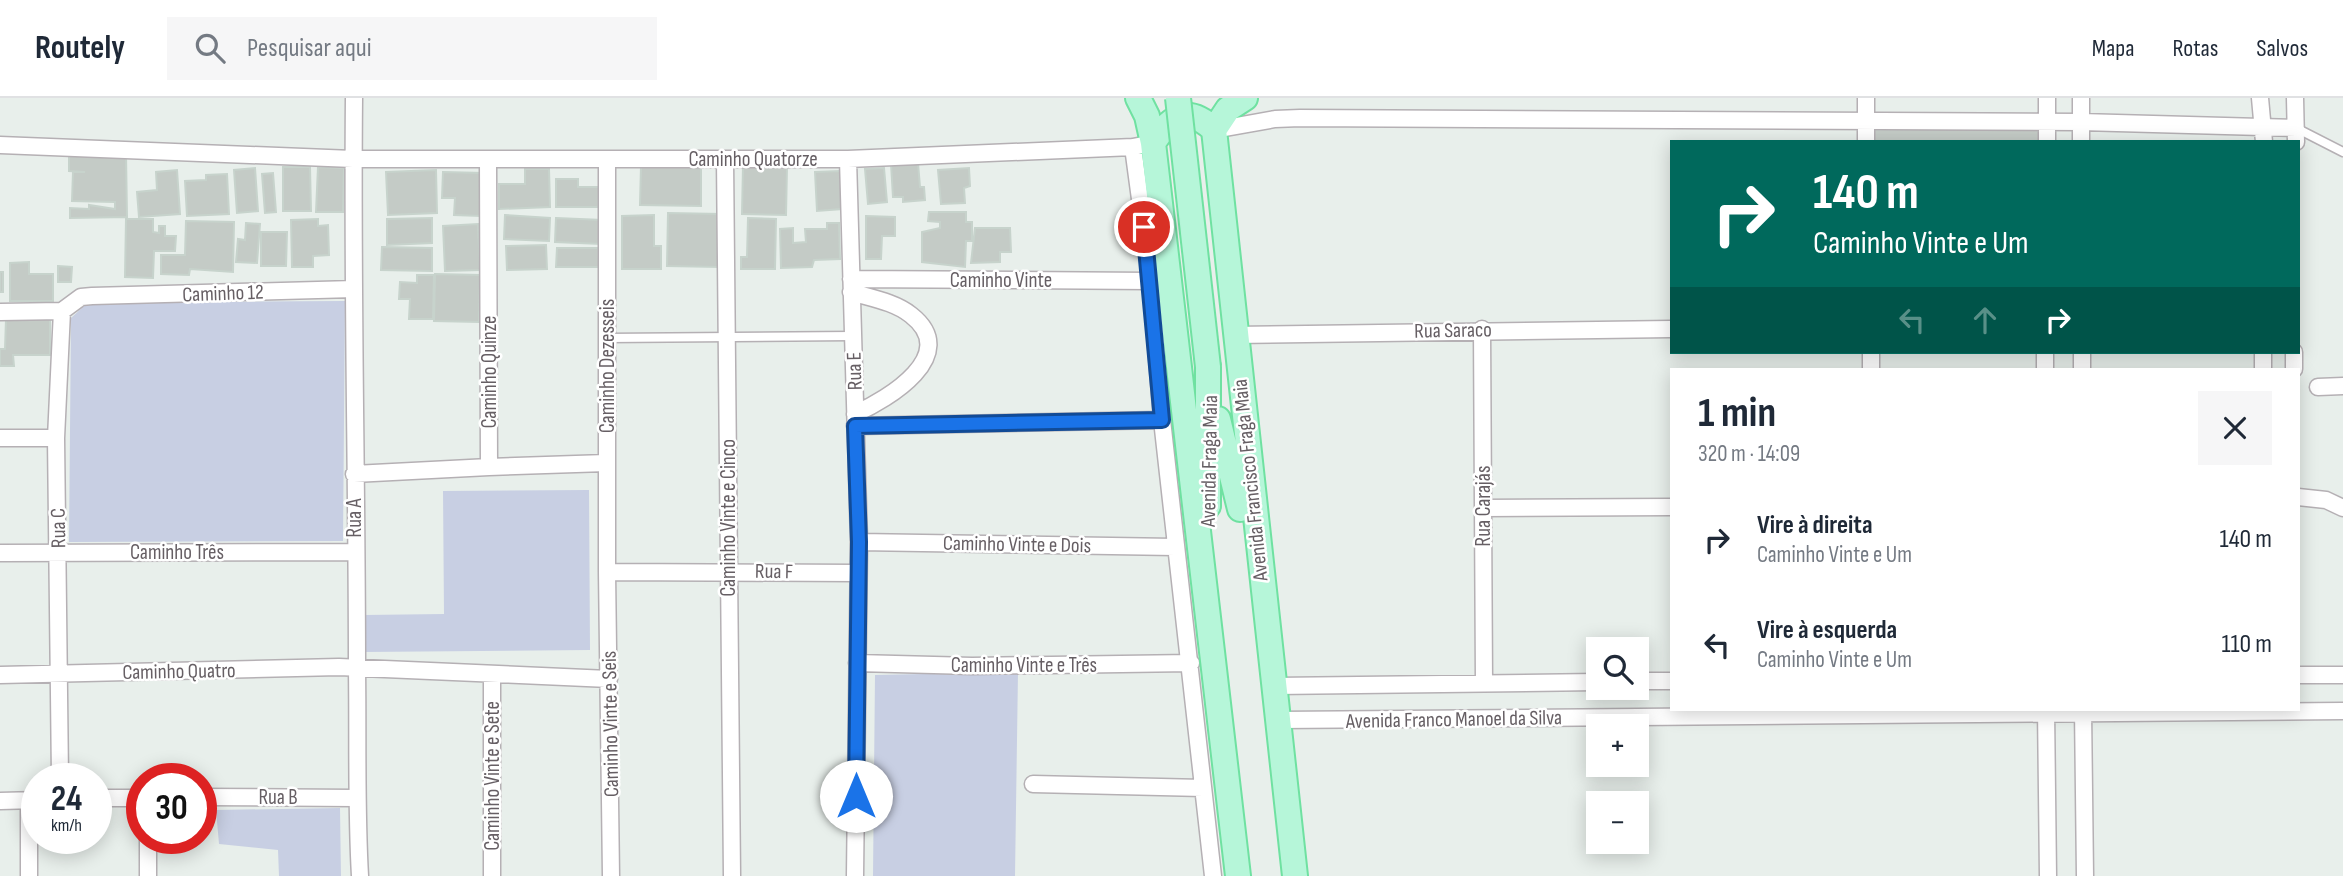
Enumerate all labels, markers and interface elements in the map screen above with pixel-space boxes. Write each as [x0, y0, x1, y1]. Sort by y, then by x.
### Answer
search box [167, 17, 657, 80]
text: Routely [35, 28, 125, 68]
icon: search [191, 29, 229, 67]
text: Pesquisar aqui [247, 33, 372, 64]
text: Mapa [2092, 34, 2135, 63]
text: Rotas [2173, 34, 2218, 63]
text: Salvos [2256, 34, 2308, 63]
street label: Caminho Quatorze [688, 147, 818, 172]
text: 140 m [1813, 164, 1919, 223]
icon: right [1698, 168, 1789, 259]
pin [1114, 197, 1174, 257]
icon: arrive [1125, 208, 1163, 246]
text: Caminho Vinte e Um [1813, 224, 2029, 263]
street label: Caminho Vinte [950, 268, 1052, 293]
street label: Caminho 12 [182, 280, 264, 307]
street label: Caminho Dezesseis [595, 299, 620, 433]
icon: left [1893, 301, 1931, 339]
icon: ahead [1966, 301, 2004, 339]
icon: right [2039, 301, 2077, 339]
street label: Caminho Quinze [477, 315, 502, 429]
street label: Rua Saraco [1414, 317, 1492, 344]
street label: Rua E [841, 351, 868, 391]
street label: Avenida Francisco Fraga Maia [1227, 378, 1274, 583]
text: 1 min [1698, 388, 1776, 439]
button: close [2198, 391, 2272, 465]
street label: Avenida Fraga Maia [1196, 395, 1223, 528]
street label: Caminho Vinte e Cinco [716, 439, 741, 597]
text: 320 m · 14:09 [1698, 440, 1800, 468]
street label: Rua Carajás [1471, 466, 1496, 546]
street label: Rua A [342, 498, 367, 537]
street label: Rua C [46, 508, 71, 548]
text: Vire à direita [1757, 510, 1873, 541]
icon: right [1698, 521, 1736, 559]
text: 140 m [2220, 524, 2272, 555]
street label: Caminho Vinte e Dois [943, 531, 1091, 558]
street label: Caminho Três [130, 540, 224, 565]
text: Caminho Vinte e Um [1757, 541, 1912, 569]
street label: Rua F [755, 559, 793, 584]
text: Vire à esquerda [1757, 615, 1897, 646]
icon: left [1698, 626, 1736, 664]
text: 110 m [2221, 629, 2272, 660]
map controls [1586, 637, 1649, 854]
button: search [1586, 637, 1649, 700]
text: Caminho Vinte e Um [1757, 646, 1912, 674]
street label: Caminho Vinte e Seis [597, 651, 624, 797]
street label: Caminho Vinte e Três [951, 653, 1097, 678]
street label: Caminho Quatro [122, 658, 236, 685]
street label: Caminho Vinte e Sete [480, 701, 505, 851]
street label: Avenida Franco Manoel da Silva [1345, 705, 1562, 734]
button: + [1586, 714, 1649, 777]
position arrow [819, 759, 893, 833]
speed limit sign: 30 [126, 763, 217, 854]
text: 24 [51, 778, 82, 821]
street label: Rua B [258, 785, 298, 810]
button: − [1586, 791, 1649, 854]
text: km/h [51, 815, 82, 836]

